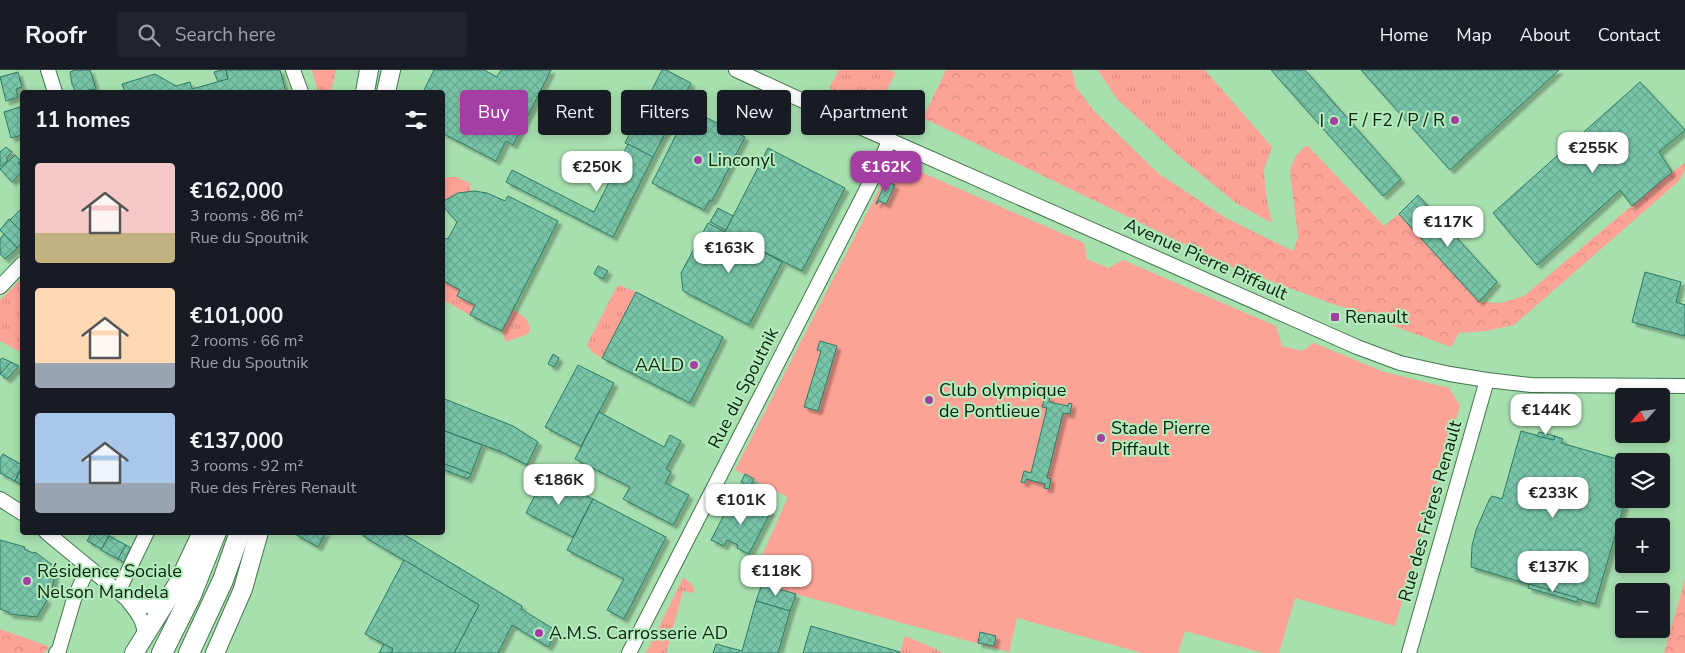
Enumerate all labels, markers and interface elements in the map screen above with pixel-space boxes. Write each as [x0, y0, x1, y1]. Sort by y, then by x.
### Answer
search box [117, 12, 467, 57]
text: Roofr [25, 19, 87, 51]
icon: search [135, 21, 163, 49]
text: Search here [175, 22, 276, 48]
text: Home [1380, 23, 1428, 47]
text: Map [1456, 23, 1492, 47]
text: About [1520, 23, 1570, 47]
text: Contact [1598, 23, 1660, 47]
chip: Buy [460, 90, 528, 135]
chip: Rent [538, 90, 611, 135]
chip: Filters [621, 90, 707, 135]
chip: New [717, 90, 791, 135]
chip: Apartment [801, 90, 925, 135]
text: 11 homes [35, 106, 130, 134]
icon: filters [402, 106, 430, 134]
place label: F / F2 / P / R [1348, 108, 1445, 132]
place label: I [1319, 109, 1324, 133]
marker: F / F2 / P / R [1449, 114, 1461, 126]
marker: I [1328, 115, 1340, 127]
pin: €255K [1558, 132, 1628, 174]
text: €255K [1568, 137, 1618, 159]
place label: Linconyl [708, 148, 776, 172]
pin: €250K [562, 150, 632, 193]
pin: €162K [851, 150, 921, 193]
marker: Linconyl [692, 154, 704, 166]
text: €250K [572, 156, 622, 178]
text: €162K [861, 156, 911, 178]
text: €162,000 [190, 177, 283, 205]
icon: home [75, 183, 135, 243]
text: 3 rooms · 86 m² [190, 205, 303, 227]
pin: €117K [1413, 206, 1483, 248]
text: €117K [1423, 211, 1473, 233]
street label: Avenue Pierre Piffault [1121, 212, 1292, 306]
text: Rue du Spoutnik [190, 227, 308, 249]
pin: €163K [694, 232, 764, 274]
text: €163K [704, 237, 754, 259]
text: €101,000 [190, 302, 283, 330]
place label: Renault [1345, 305, 1408, 329]
icon: home [75, 308, 135, 368]
marker: Renault [1329, 311, 1341, 323]
street label: Rue du Spoutnik [702, 322, 784, 453]
text: 2 rooms · 66 m² [190, 330, 303, 352]
text: Rue du Spoutnik [190, 352, 308, 374]
place label: AALD [635, 353, 684, 377]
marker: AALD [688, 359, 700, 371]
place label: Club olympique de Pontlieue [939, 378, 1066, 423]
north arrow [1615, 388, 1670, 442]
map controls [1615, 388, 1670, 638]
marker: Club olympique de Pontlieue [923, 394, 935, 406]
pin: €144K [1511, 394, 1581, 436]
text: €144K [1521, 399, 1571, 421]
place label: Stade Pierre Piffault [1111, 416, 1210, 461]
street label: Rue des Frères Renault [1393, 417, 1468, 604]
text: €137,000 [190, 427, 283, 455]
marker: Stade Pierre Piffault [1095, 432, 1107, 444]
icon: home [75, 433, 135, 493]
button: layers [1615, 453, 1670, 508]
text: 3 rooms · 92 m² [190, 455, 303, 477]
pin: €186K [524, 464, 594, 506]
text: €186K [534, 469, 584, 491]
pin: €233K [1518, 476, 1588, 519]
text: Rue des Frères Renault [190, 477, 356, 499]
text: €233K [1528, 482, 1578, 504]
pin: €101K [706, 484, 776, 526]
text: €101K [716, 489, 766, 511]
button: + [1615, 518, 1670, 573]
pin: €137K [1518, 550, 1588, 593]
pin: €118K [741, 554, 811, 597]
text: €137K [1528, 556, 1578, 578]
place label: Résidence Sociale Nelson Mandela [37, 559, 182, 604]
text: €118K [751, 560, 801, 582]
marker: Résidence Sociale Nelson Mandela [21, 575, 33, 587]
button: − [1615, 583, 1670, 638]
place label: A.M.S. Carrosserie AD [549, 621, 728, 645]
marker: A.M.S. Carrosserie AD [533, 627, 545, 639]

